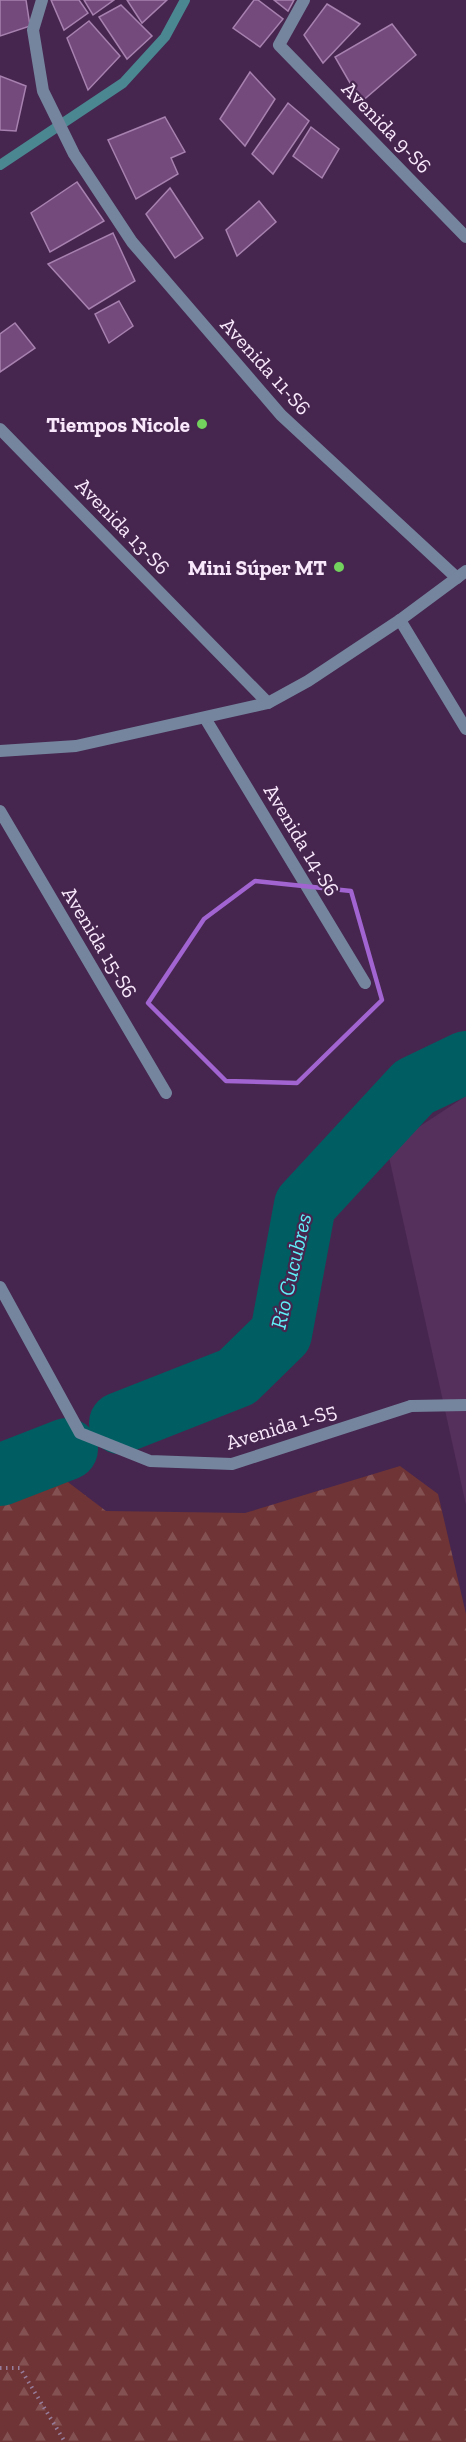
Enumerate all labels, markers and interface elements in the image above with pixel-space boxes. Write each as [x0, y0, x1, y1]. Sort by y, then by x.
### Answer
street label: Avenida 9-S6 [337, 76, 437, 178]
street label: Avenida 11-S6 [216, 312, 316, 420]
place label: Tiempos Nicole [46, 412, 190, 437]
marker: Tiempos Nicole [195, 417, 209, 431]
street label: Avenida 13-S6 [71, 472, 175, 580]
place label: Mini Súper MT [188, 555, 327, 580]
marker: Mini Súper MT [332, 560, 346, 574]
street label: Avenida 14-S6 [259, 780, 345, 900]
street label: Avenida 15-S6 [57, 882, 143, 1002]
water label: Río Cucubres [265, 1210, 317, 1332]
street label: Avenida 1-S5 [223, 1397, 339, 1455]

